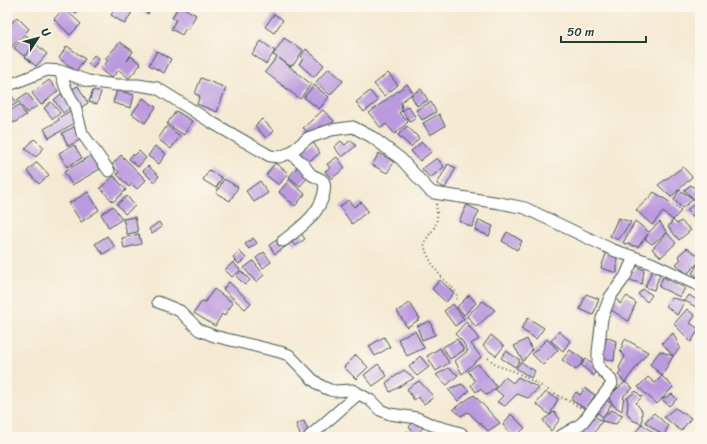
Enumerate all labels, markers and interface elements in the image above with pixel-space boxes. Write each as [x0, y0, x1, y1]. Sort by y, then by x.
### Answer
north arrow [18, 18, 58, 58]
scale bar [561, 18, 646, 44]
text: 50 m [567, 21, 594, 43]
text: U [36, 24, 56, 42]

